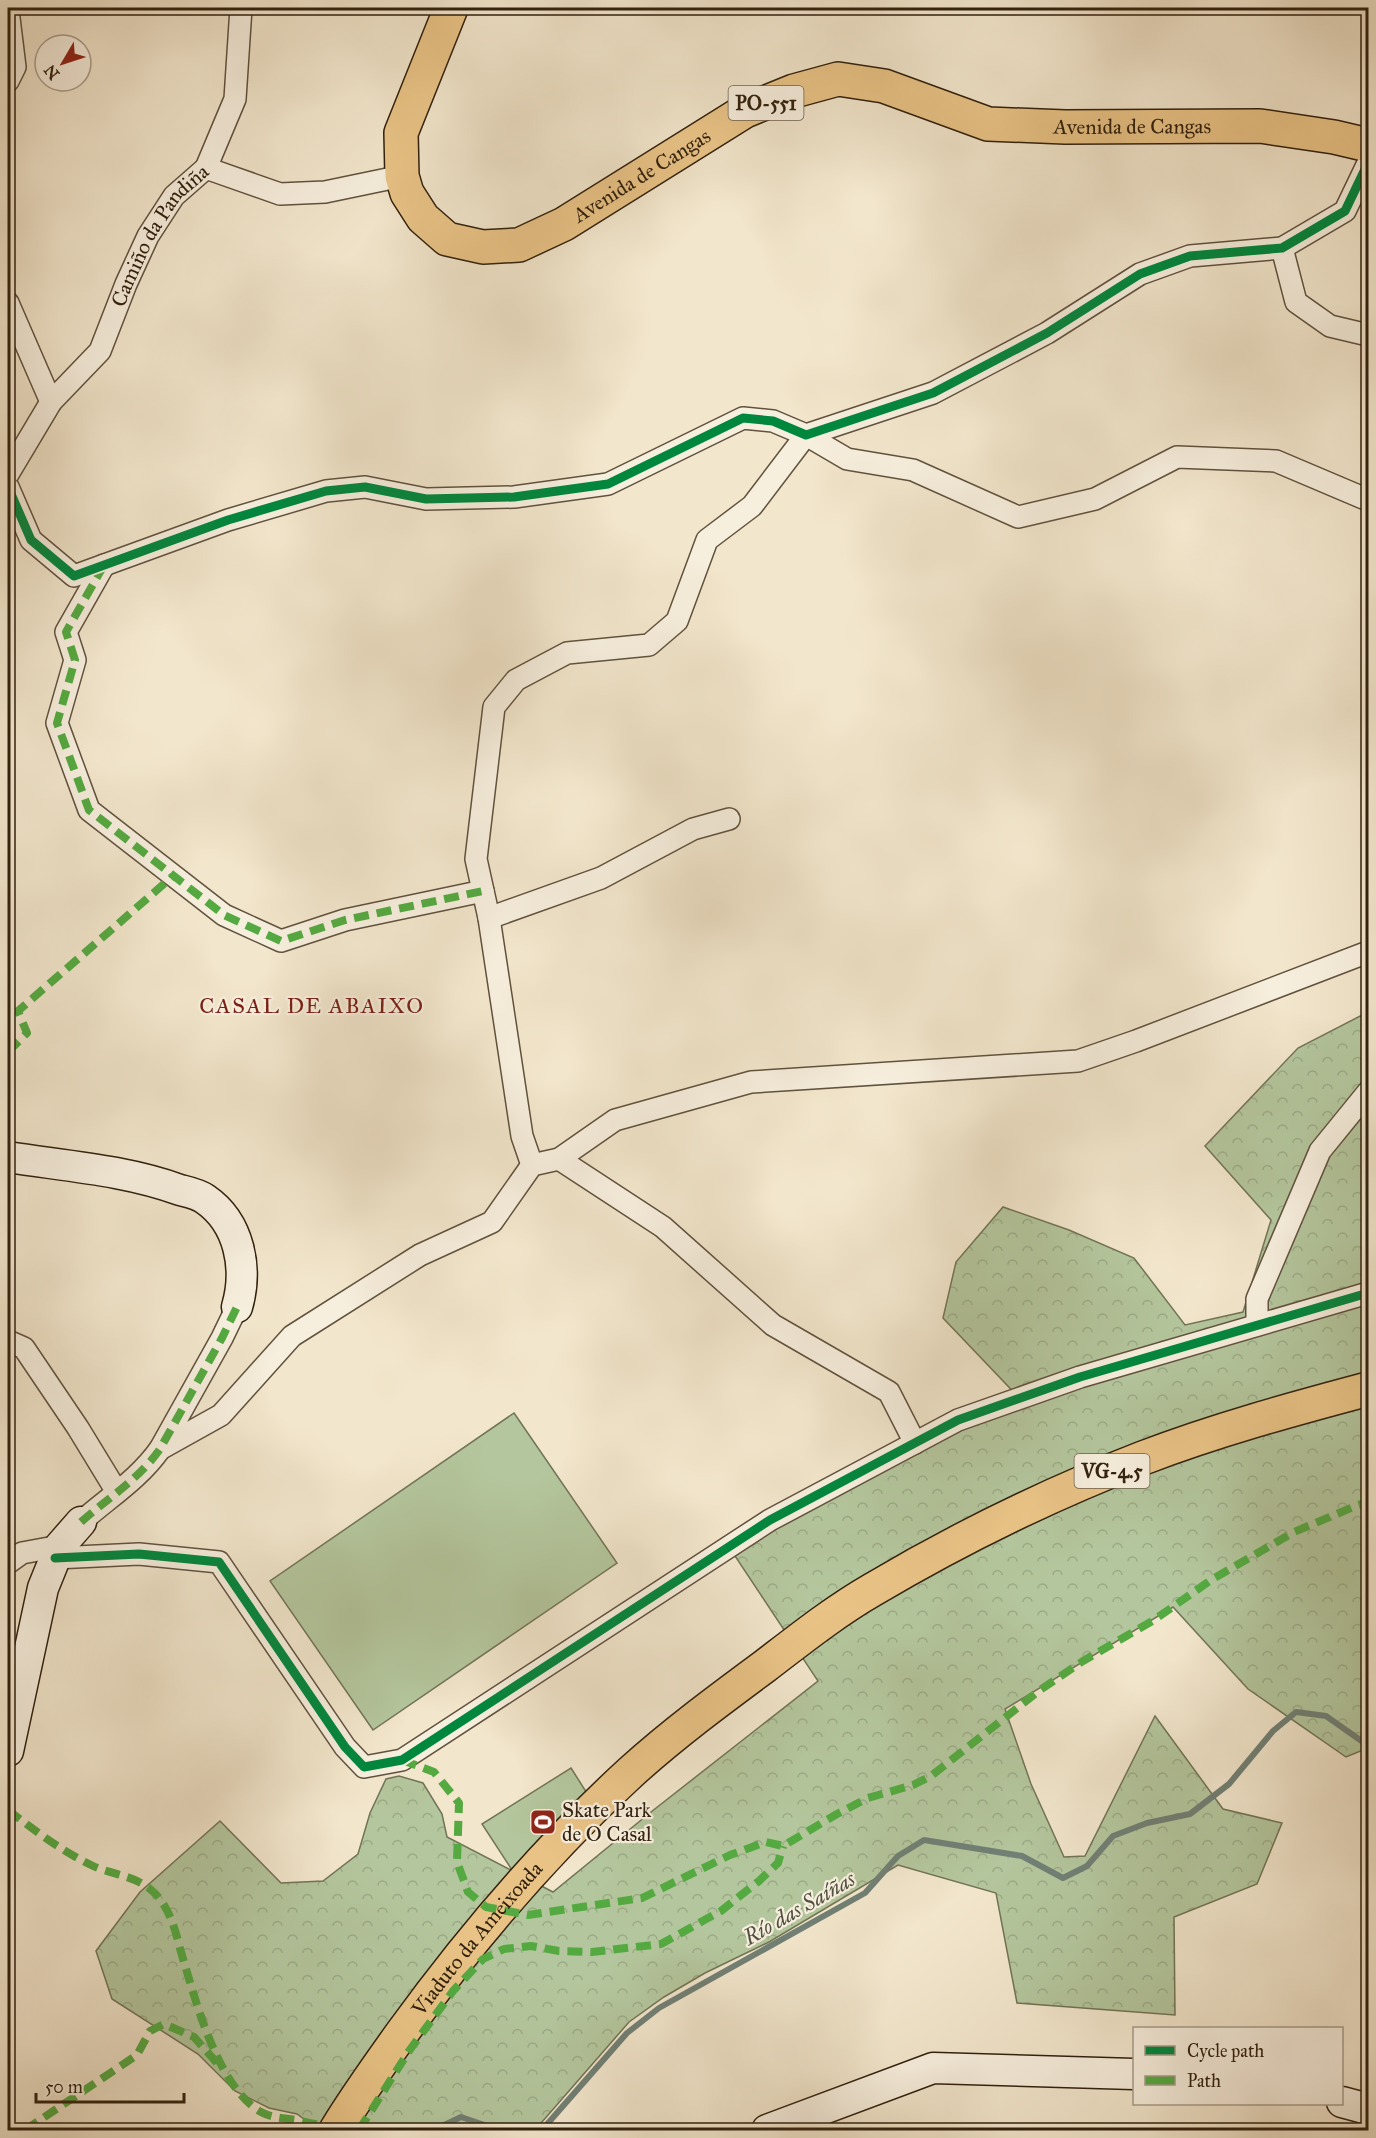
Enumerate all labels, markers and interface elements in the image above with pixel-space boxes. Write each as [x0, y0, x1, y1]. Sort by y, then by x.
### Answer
north arrow [33, 33, 93, 93]
text: N [40, 61, 63, 83]
road number: PO-551 [728, 86, 804, 120]
street label: Avenida de Cangas [1052, 113, 1211, 140]
street label: Avenida de Cangas [567, 123, 715, 229]
street label: Camiño da Pandiña [105, 159, 214, 310]
district label: CASAL DE ABAIXO [199, 992, 425, 1019]
road number: VG-4.5 [1074, 1454, 1150, 1488]
place label: Skate Park de O Casal [562, 1797, 652, 1847]
sports icon: Skate Park de O Casal [528, 1807, 558, 1837]
street label: Viaduto da Ameixoada [406, 1856, 548, 2022]
water label: Río das Saíñas [737, 1865, 860, 1951]
legend [1133, 2027, 1343, 2105]
text: Cycle path [1187, 2040, 1264, 2062]
scale bar [36, 2066, 184, 2104]
text: Path [1187, 2070, 1221, 2092]
text: 50 m [45, 2076, 83, 2098]

